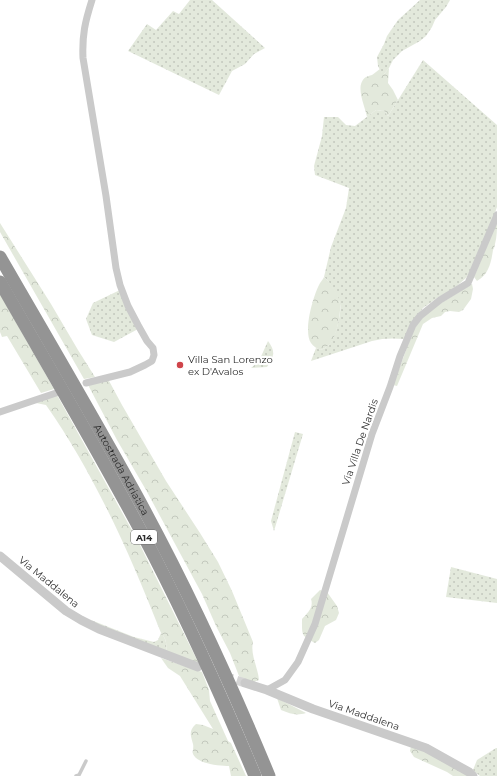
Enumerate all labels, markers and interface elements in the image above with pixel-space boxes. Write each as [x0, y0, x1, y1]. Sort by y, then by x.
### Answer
place label: Villa San Lorenzo ex D'Avalos [188, 353, 273, 378]
marker: Villa San Lorenzo ex D'Avalos [175, 360, 185, 370]
street label: Via Villa De Nardis [339, 397, 381, 487]
street label: Autostrada Adriatica [91, 421, 152, 517]
road number: A14 [131, 530, 157, 544]
street label: Via Maddalena [16, 554, 82, 610]
street label: Via Maddalena [327, 697, 401, 733]

